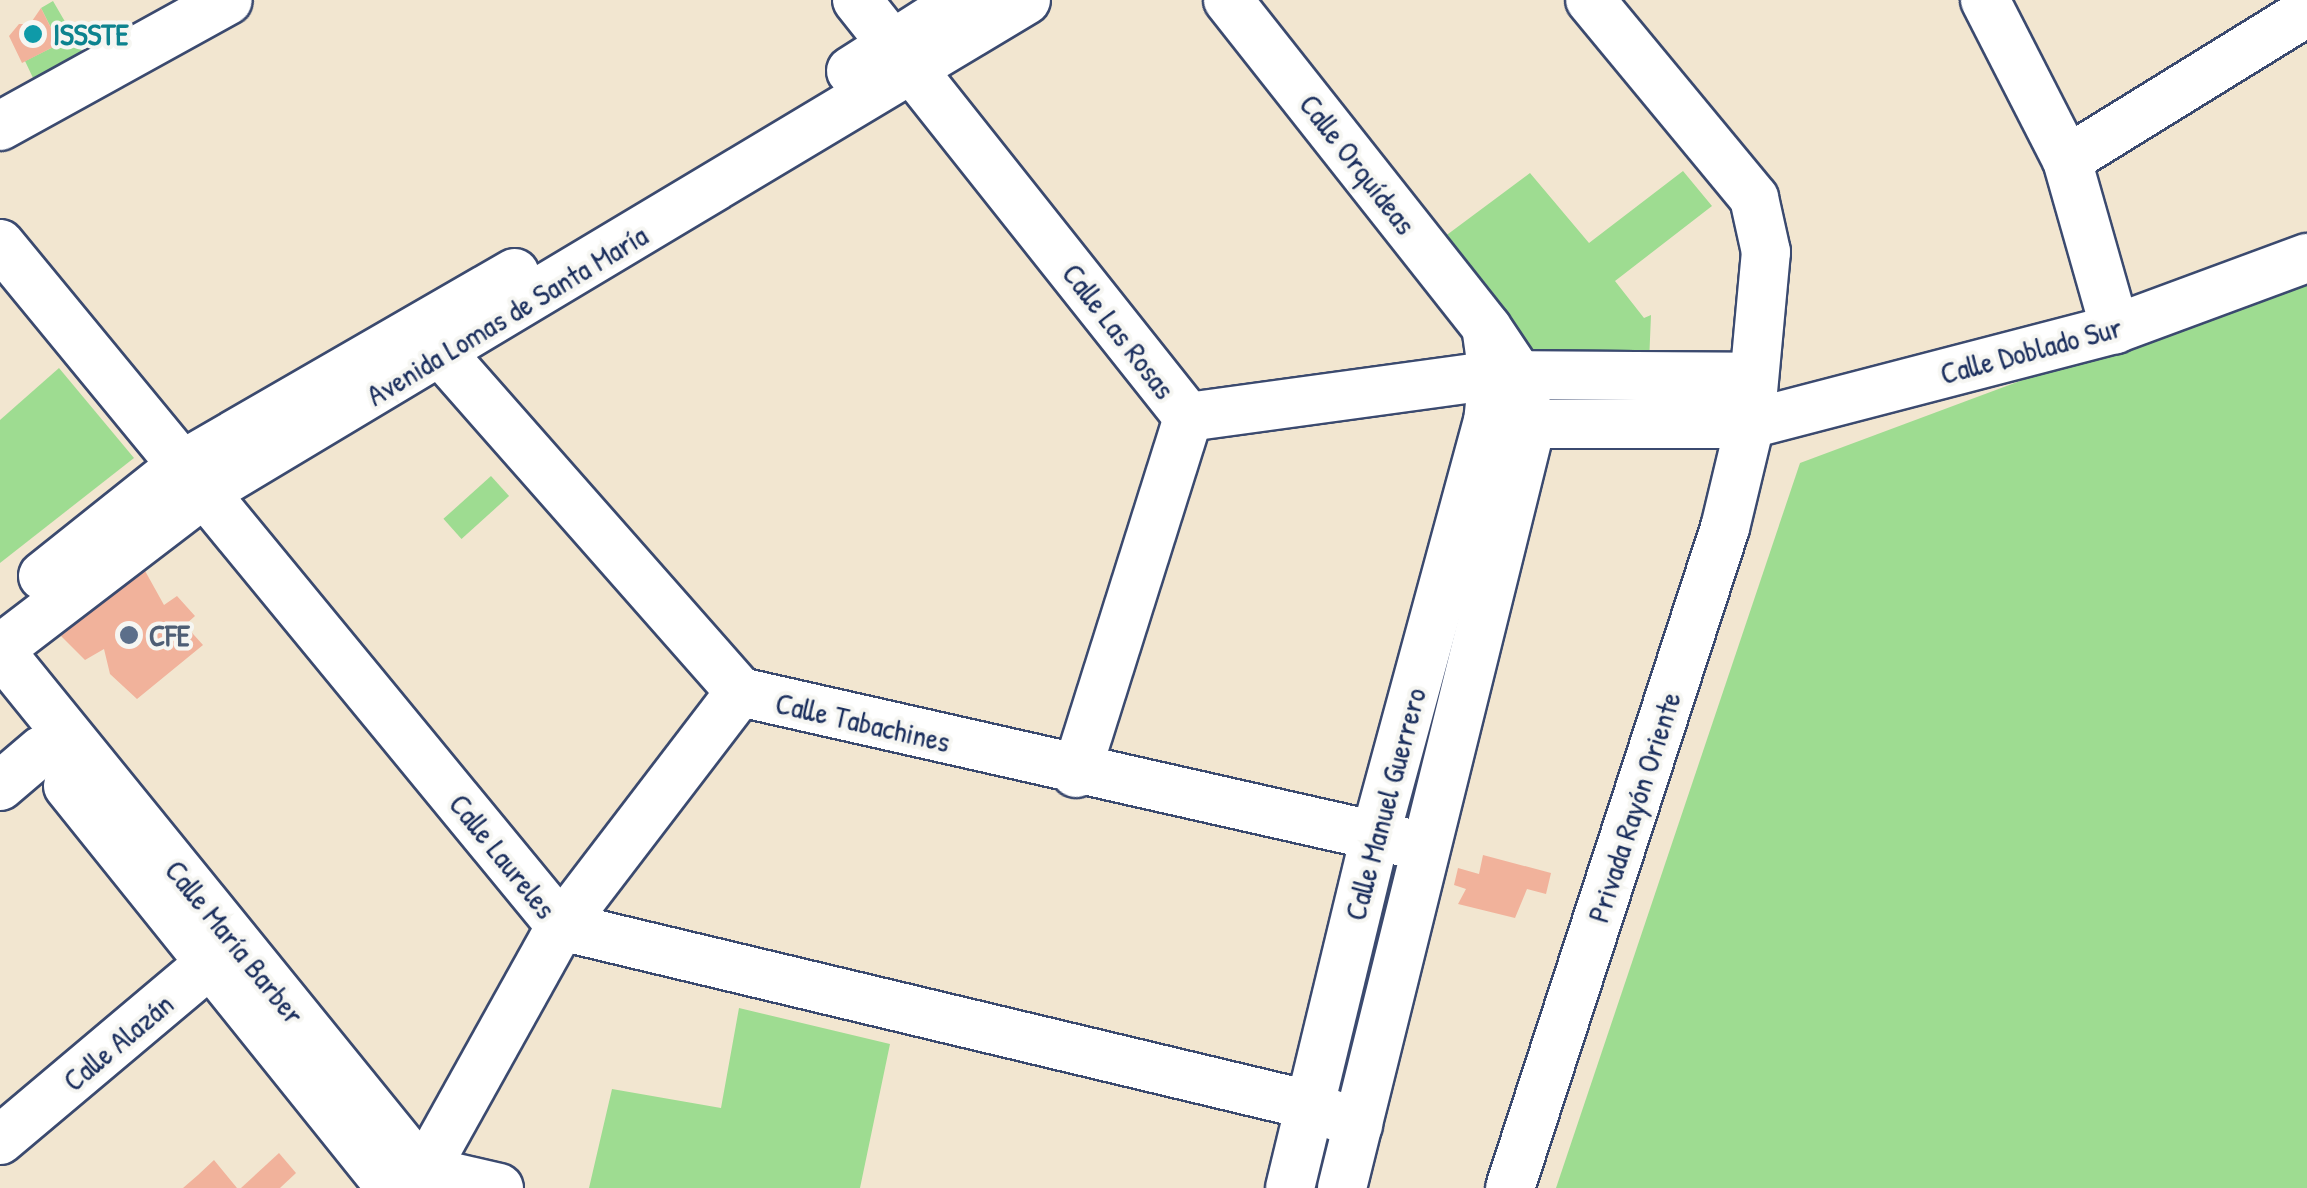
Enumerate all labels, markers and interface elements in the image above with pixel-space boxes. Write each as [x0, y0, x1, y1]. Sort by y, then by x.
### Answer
place label: ISSSTE [53, 16, 129, 52]
marker: ISSSTE [22, 23, 44, 45]
street label: Calle Orquídeas [1292, 87, 1424, 241]
street label: Avenida Lomas de Santa María [360, 217, 654, 413]
street label: Calle Las Rosas [1055, 256, 1183, 406]
street label: Calle Doblado Sur [1936, 308, 2126, 392]
place label: CFE [149, 617, 190, 653]
marker: CFE [118, 624, 140, 646]
street label: Calle Tabachines [772, 684, 954, 760]
street label: Calle Manuel Guerrero [1337, 684, 1433, 924]
street label: Privada Rayón Oriente [1580, 687, 1688, 927]
street label: Calle Laureles [442, 786, 564, 926]
street label: Calle María Barber [158, 853, 312, 1031]
street label: Calle Alazán [56, 986, 180, 1098]

